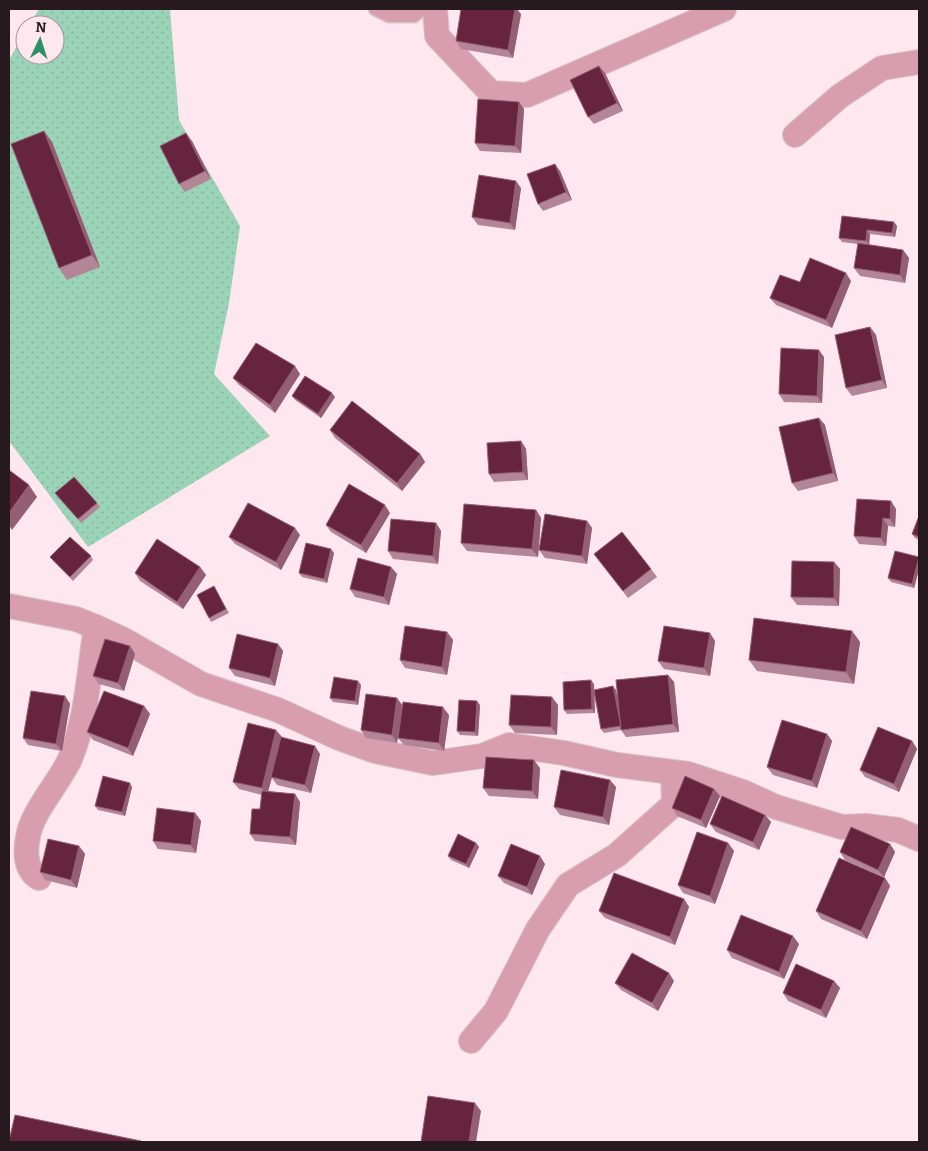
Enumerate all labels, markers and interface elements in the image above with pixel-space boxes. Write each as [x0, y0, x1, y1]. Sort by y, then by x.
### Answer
north arrow [15, 15, 65, 65]
text: N [35, 19, 47, 36]

